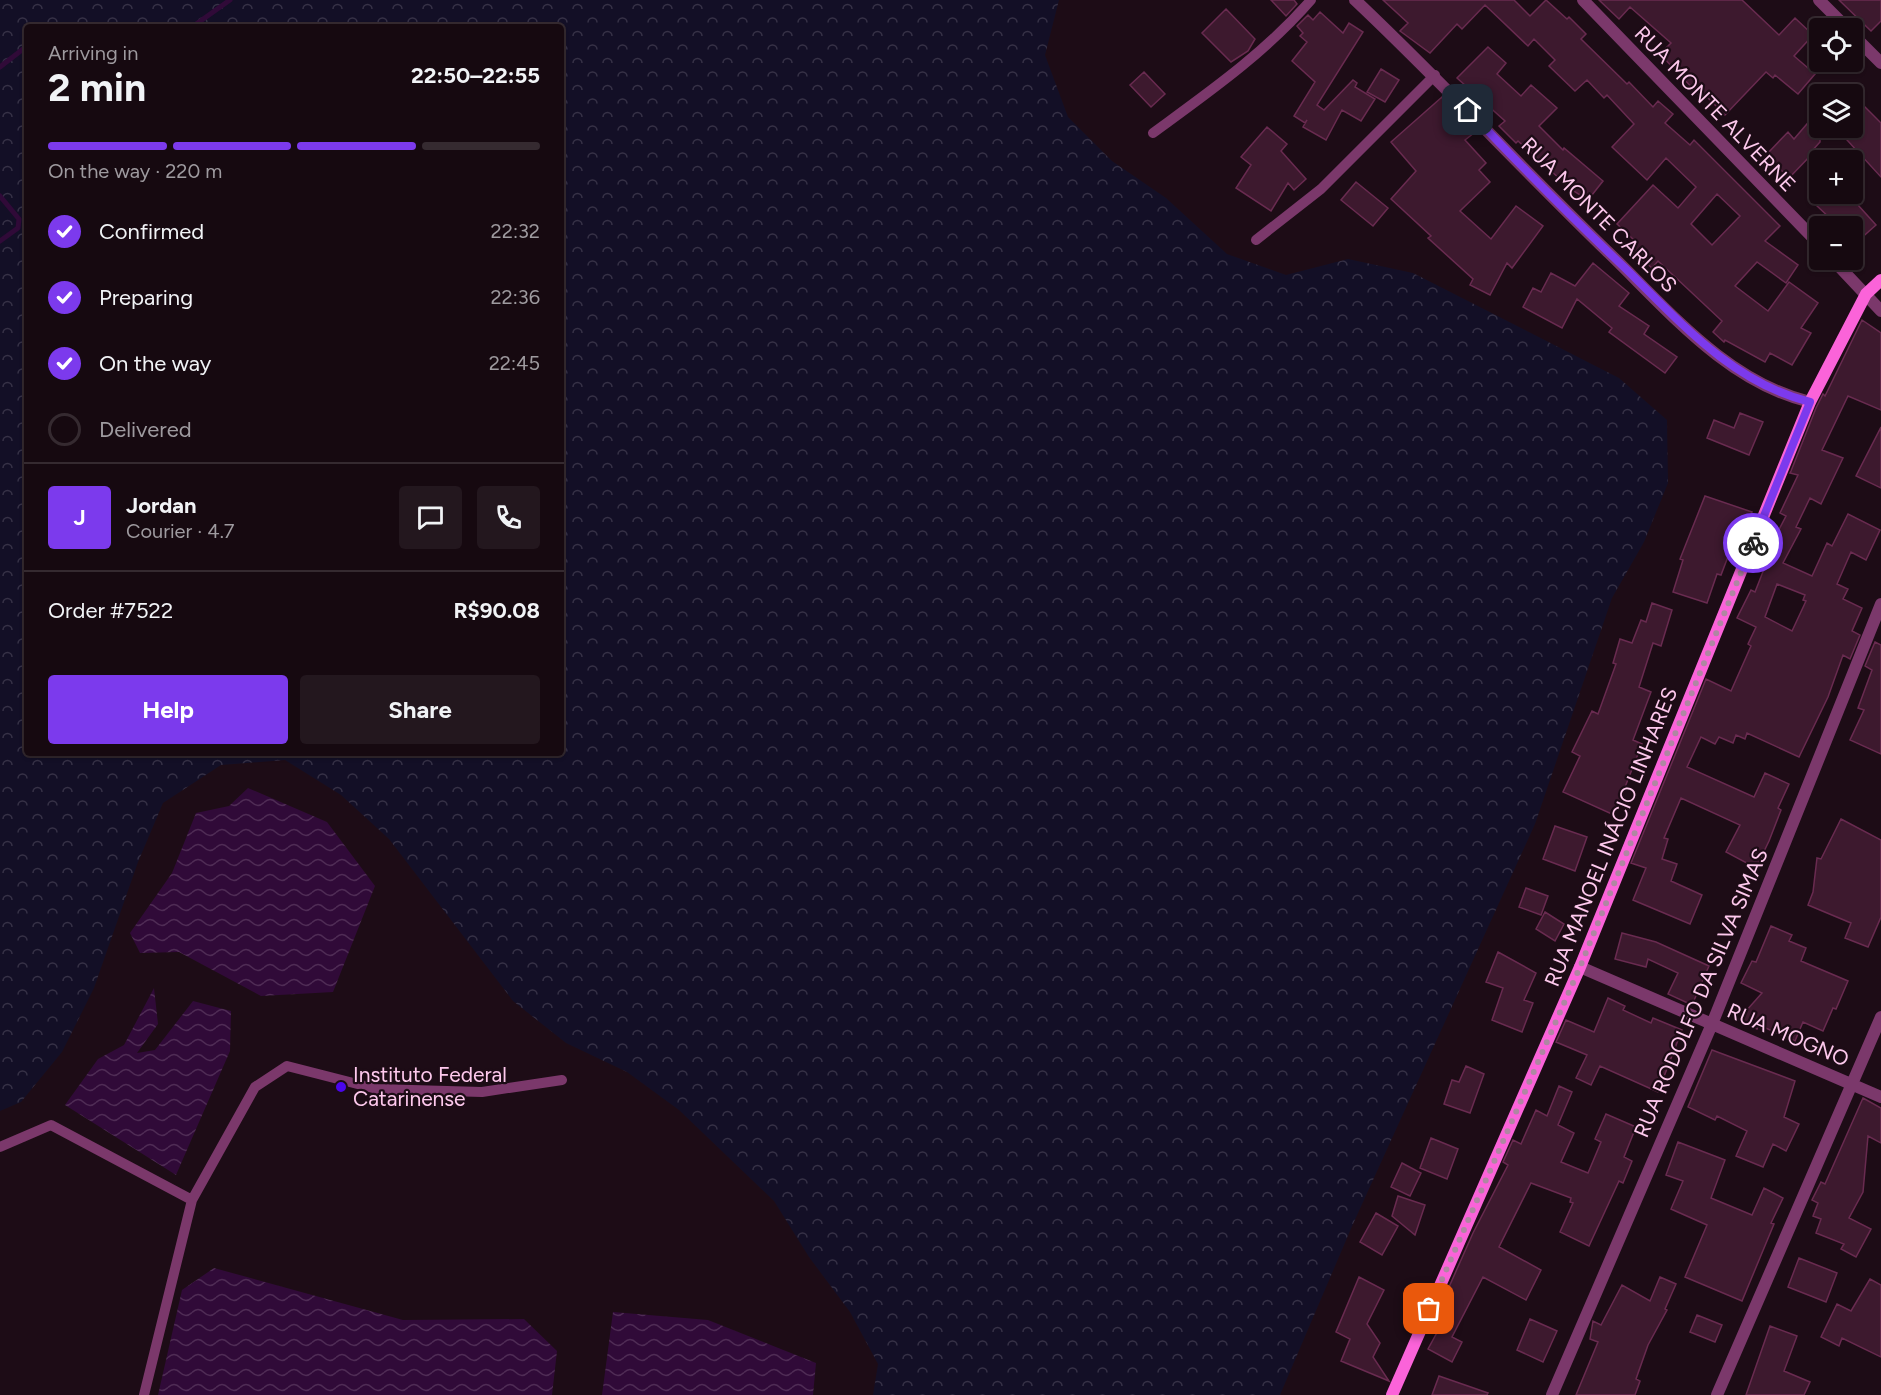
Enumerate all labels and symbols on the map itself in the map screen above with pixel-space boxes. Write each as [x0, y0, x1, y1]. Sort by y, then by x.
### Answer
street label: RUA MONTE ALVERNE [1630, 21, 1801, 197]
pin [1442, 84, 1493, 135]
street label: RUA MONTE CARLOS [1517, 132, 1682, 297]
courier [1723, 513, 1783, 573]
street label: RUA MANOEL INÁCIO LINHARES [1539, 684, 1682, 990]
street label: RUA RODOLFO DA SILVA SIMAS [1628, 845, 1773, 1141]
street label: RUA MOGNO [1723, 998, 1853, 1071]
place label: Instituto Federal Catarinense [353, 1062, 507, 1111]
marker: Instituto Federal Catarinense [334, 1080, 348, 1094]
pin [1403, 1283, 1454, 1334]

